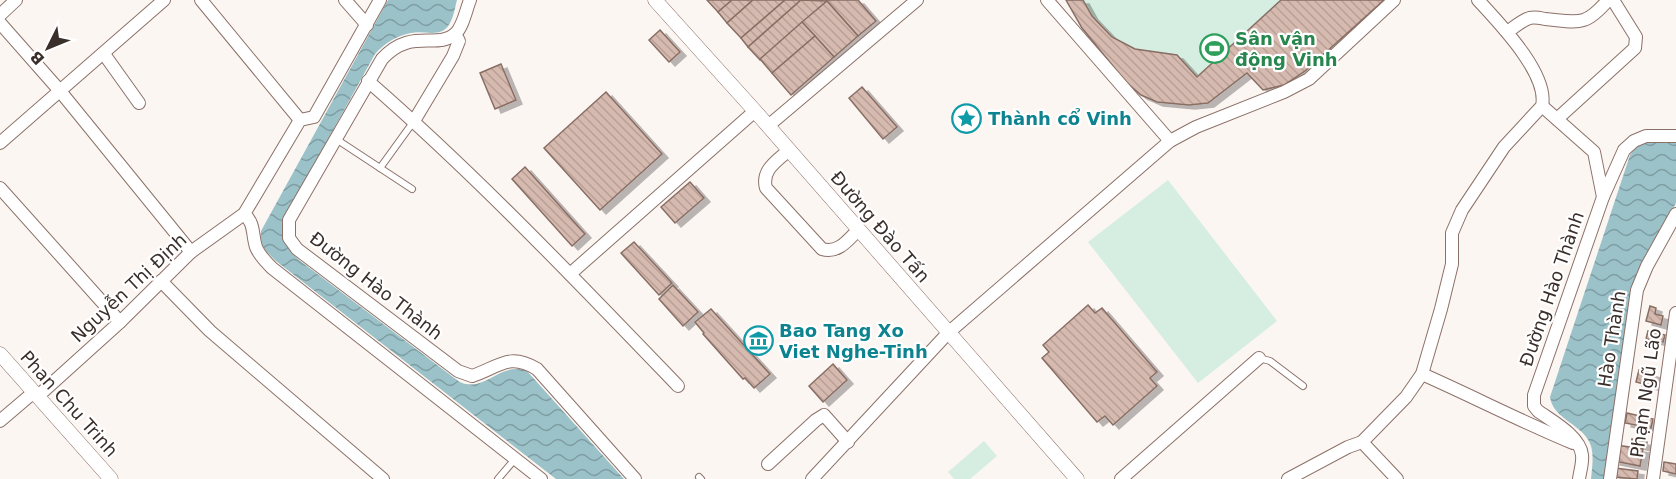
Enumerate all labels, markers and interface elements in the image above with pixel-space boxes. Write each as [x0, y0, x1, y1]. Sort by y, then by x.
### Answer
north arrow [18, 18, 78, 78]
place label: Sân vận động Vinh [1235, 28, 1338, 70]
sports icon: Sân vận động Vinh [1198, 33, 1230, 65]
text: B [26, 47, 49, 69]
place icon: Thành cổ Vinh [951, 103, 983, 135]
place label: Thành cổ Vinh [988, 108, 1132, 129]
street label: Đường Đào Tấn [827, 167, 934, 286]
street label: Đường Hào Thành [1515, 209, 1588, 369]
street label: Đường Hào Thành [306, 227, 447, 344]
street label: Nguyễn Thị Định [67, 229, 191, 346]
street label: Hào Thành [1594, 289, 1630, 389]
place label: Bao Tang Xo Viet Nghe-Tinh [779, 320, 928, 362]
museum icon: Bao Tang Xo Viet Nghe-Tinh [742, 325, 774, 357]
street label: Phạm Ngũ Lão [1626, 327, 1665, 459]
street label: Phan Chu Trinh [16, 346, 122, 461]

